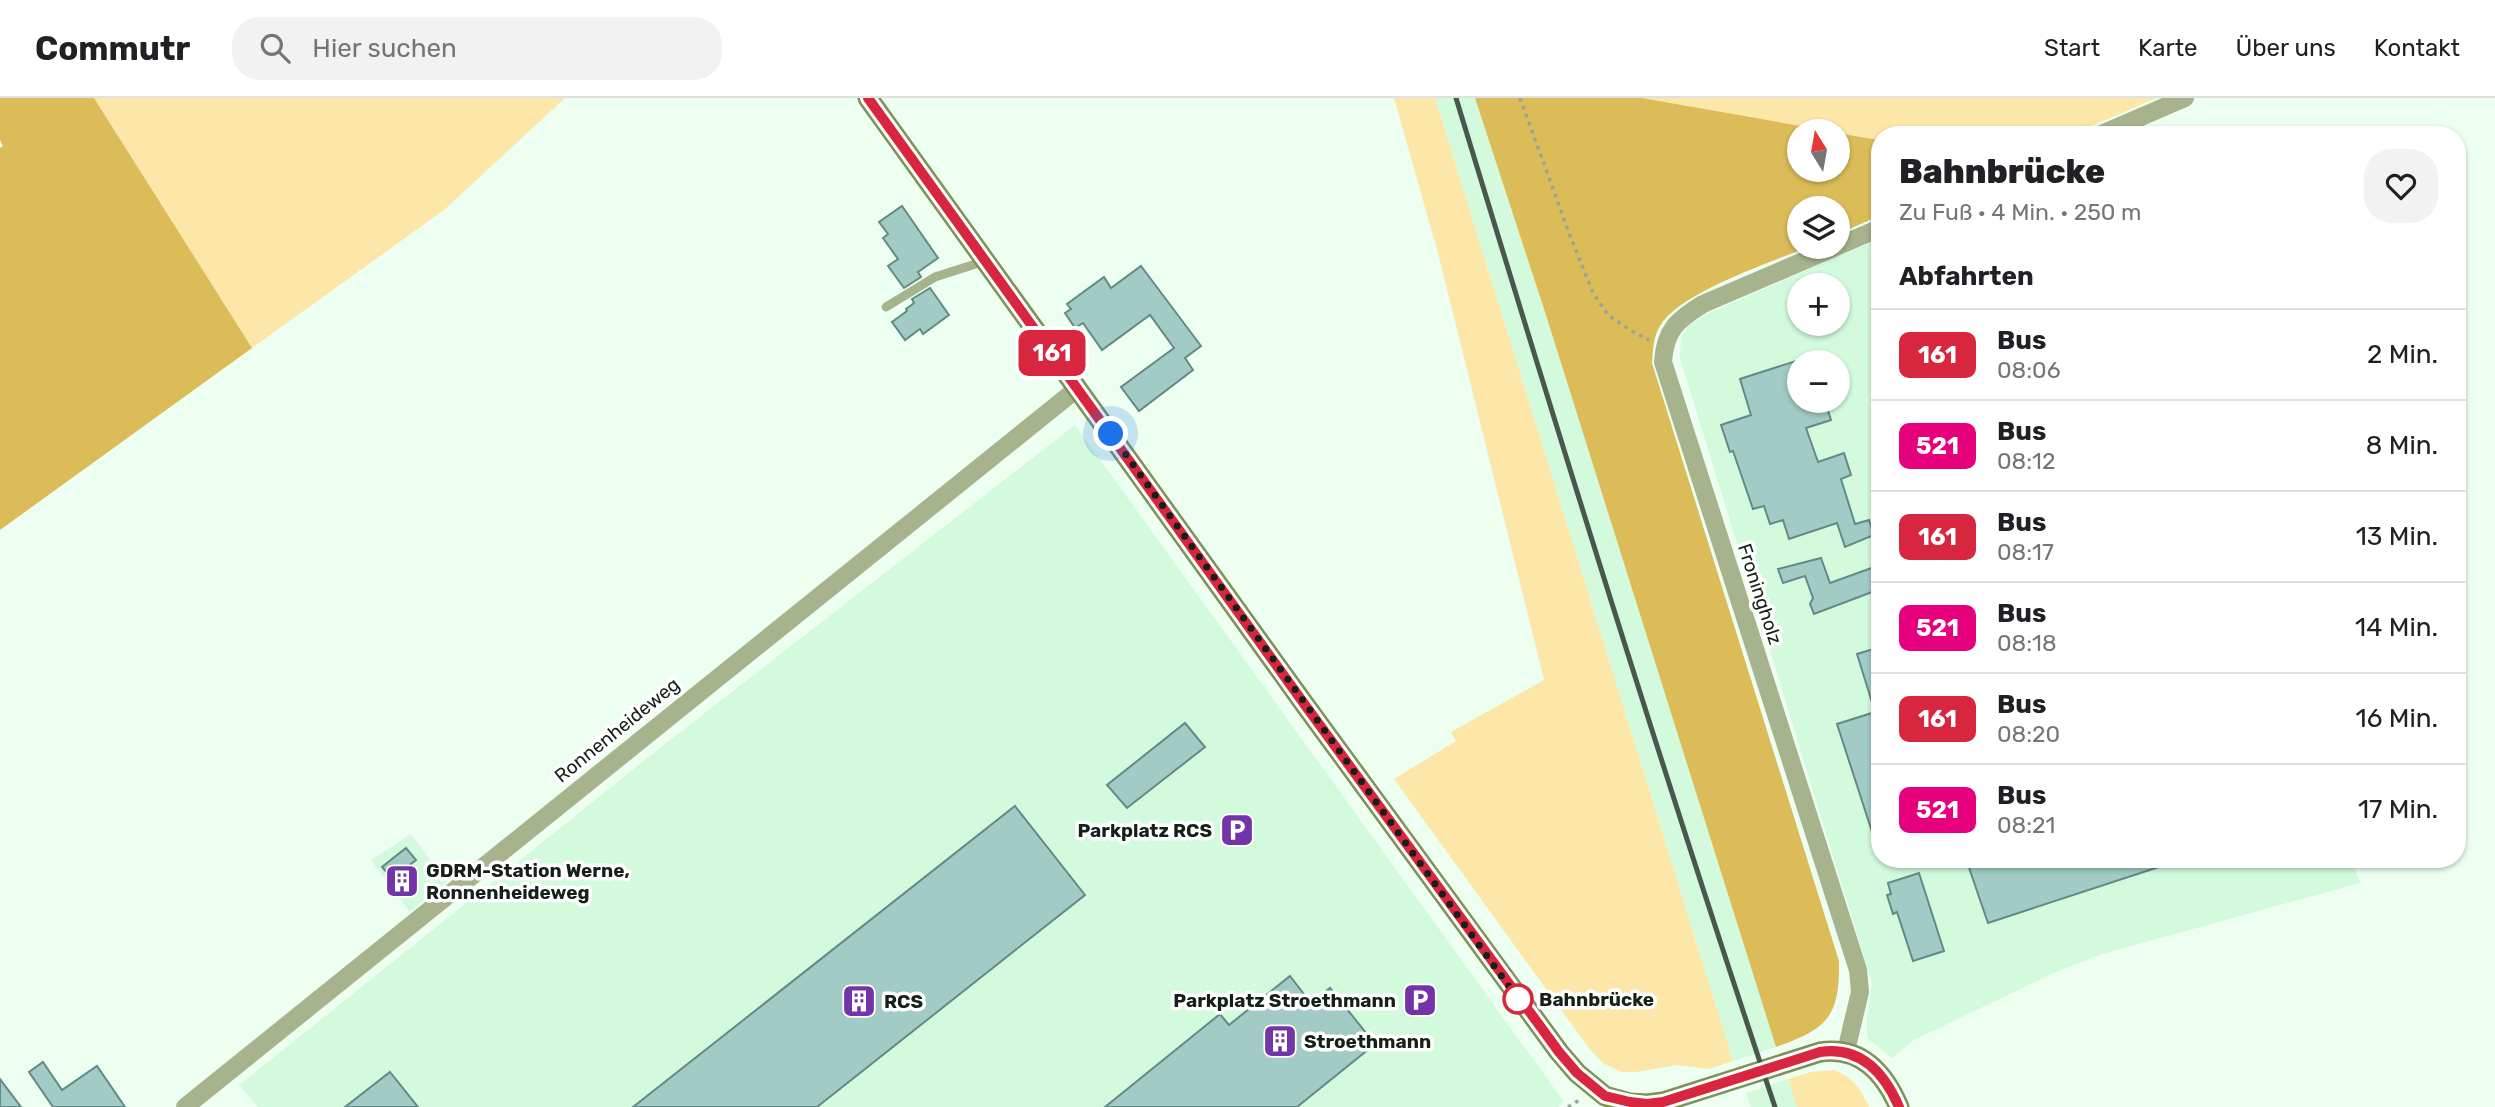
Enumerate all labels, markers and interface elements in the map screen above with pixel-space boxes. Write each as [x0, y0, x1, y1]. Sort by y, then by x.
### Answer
search box [232, 17, 722, 80]
text: Commutr [35, 29, 190, 68]
icon: search [256, 29, 294, 67]
text: Hier suchen [312, 33, 457, 64]
text: Start [2044, 34, 2100, 62]
text: Karte [2138, 34, 2198, 62]
text: Über uns [2236, 34, 2336, 62]
text: Kontakt [2374, 34, 2460, 62]
north arrow [1787, 119, 1850, 182]
map controls [1787, 119, 1850, 413]
button: heart [2364, 149, 2438, 223]
text: Bahnbrücke [1899, 152, 2105, 191]
button: layers [1787, 196, 1850, 259]
text: Zu Fuß · 4 Min. · 250 m [1899, 198, 2142, 226]
text: Abfahrten [1899, 261, 2034, 292]
button: + [1787, 273, 1850, 336]
text: Bus [1997, 325, 2046, 356]
line badge: 161 [1012, 330, 1092, 376]
text: 161 [1033, 339, 1071, 367]
text: 2 Min. [2367, 339, 2438, 370]
text: 161 [1918, 341, 1957, 369]
button: − [1787, 350, 1850, 413]
text: 08:06 [1997, 356, 2061, 384]
your location [1093, 416, 1128, 451]
text: Bus [1997, 416, 2046, 447]
text: 8 Min. [2366, 430, 2438, 461]
text: 521 [1916, 432, 1959, 460]
text: 08:12 [1997, 447, 2055, 475]
text: Bus [1997, 507, 2046, 538]
text: 13 Min. [2356, 521, 2438, 552]
text: 161 [1918, 523, 1957, 551]
text: 08:17 [1997, 538, 2054, 566]
street label: Froningholz [1733, 541, 1787, 647]
text: Bus [1997, 598, 2046, 629]
text: 14 Min. [2355, 612, 2438, 643]
text: 521 [1916, 614, 1959, 642]
text: 08:18 [1997, 629, 2057, 657]
street label: Ronnenheideweg [550, 673, 684, 787]
text: Bus [1997, 689, 2046, 720]
text: 16 Min. [2356, 703, 2438, 734]
text: 161 [1918, 705, 1957, 733]
text: 08:20 [1997, 720, 2060, 748]
text: Bus [1997, 780, 2046, 811]
text: 17 Min. [2358, 794, 2438, 825]
text: 521 [1916, 796, 1959, 824]
parking icon: Parkplatz RCS [1218, 811, 1256, 849]
text: 08:21 [1997, 811, 2055, 839]
place label: Parkplatz RCS [1077, 819, 1212, 842]
place label: GDRM-Station Werne, Ronnenheideweg [426, 859, 630, 904]
building icon: GDRM-Station Werne, Ronnenheideweg [383, 862, 421, 900]
parking icon: Parkplatz Stroethmann [1401, 981, 1439, 1019]
building icon: RCS [840, 982, 878, 1020]
marker: Bahnbrücke [1503, 984, 1533, 1014]
place label: Bahnbrücke [1539, 988, 1654, 1011]
place label: Parkplatz Stroethmann [1173, 989, 1396, 1012]
place label: RCS [884, 990, 923, 1013]
building icon: Stroethmann [1261, 1022, 1299, 1060]
place label: Stroethmann [1304, 1030, 1431, 1053]

